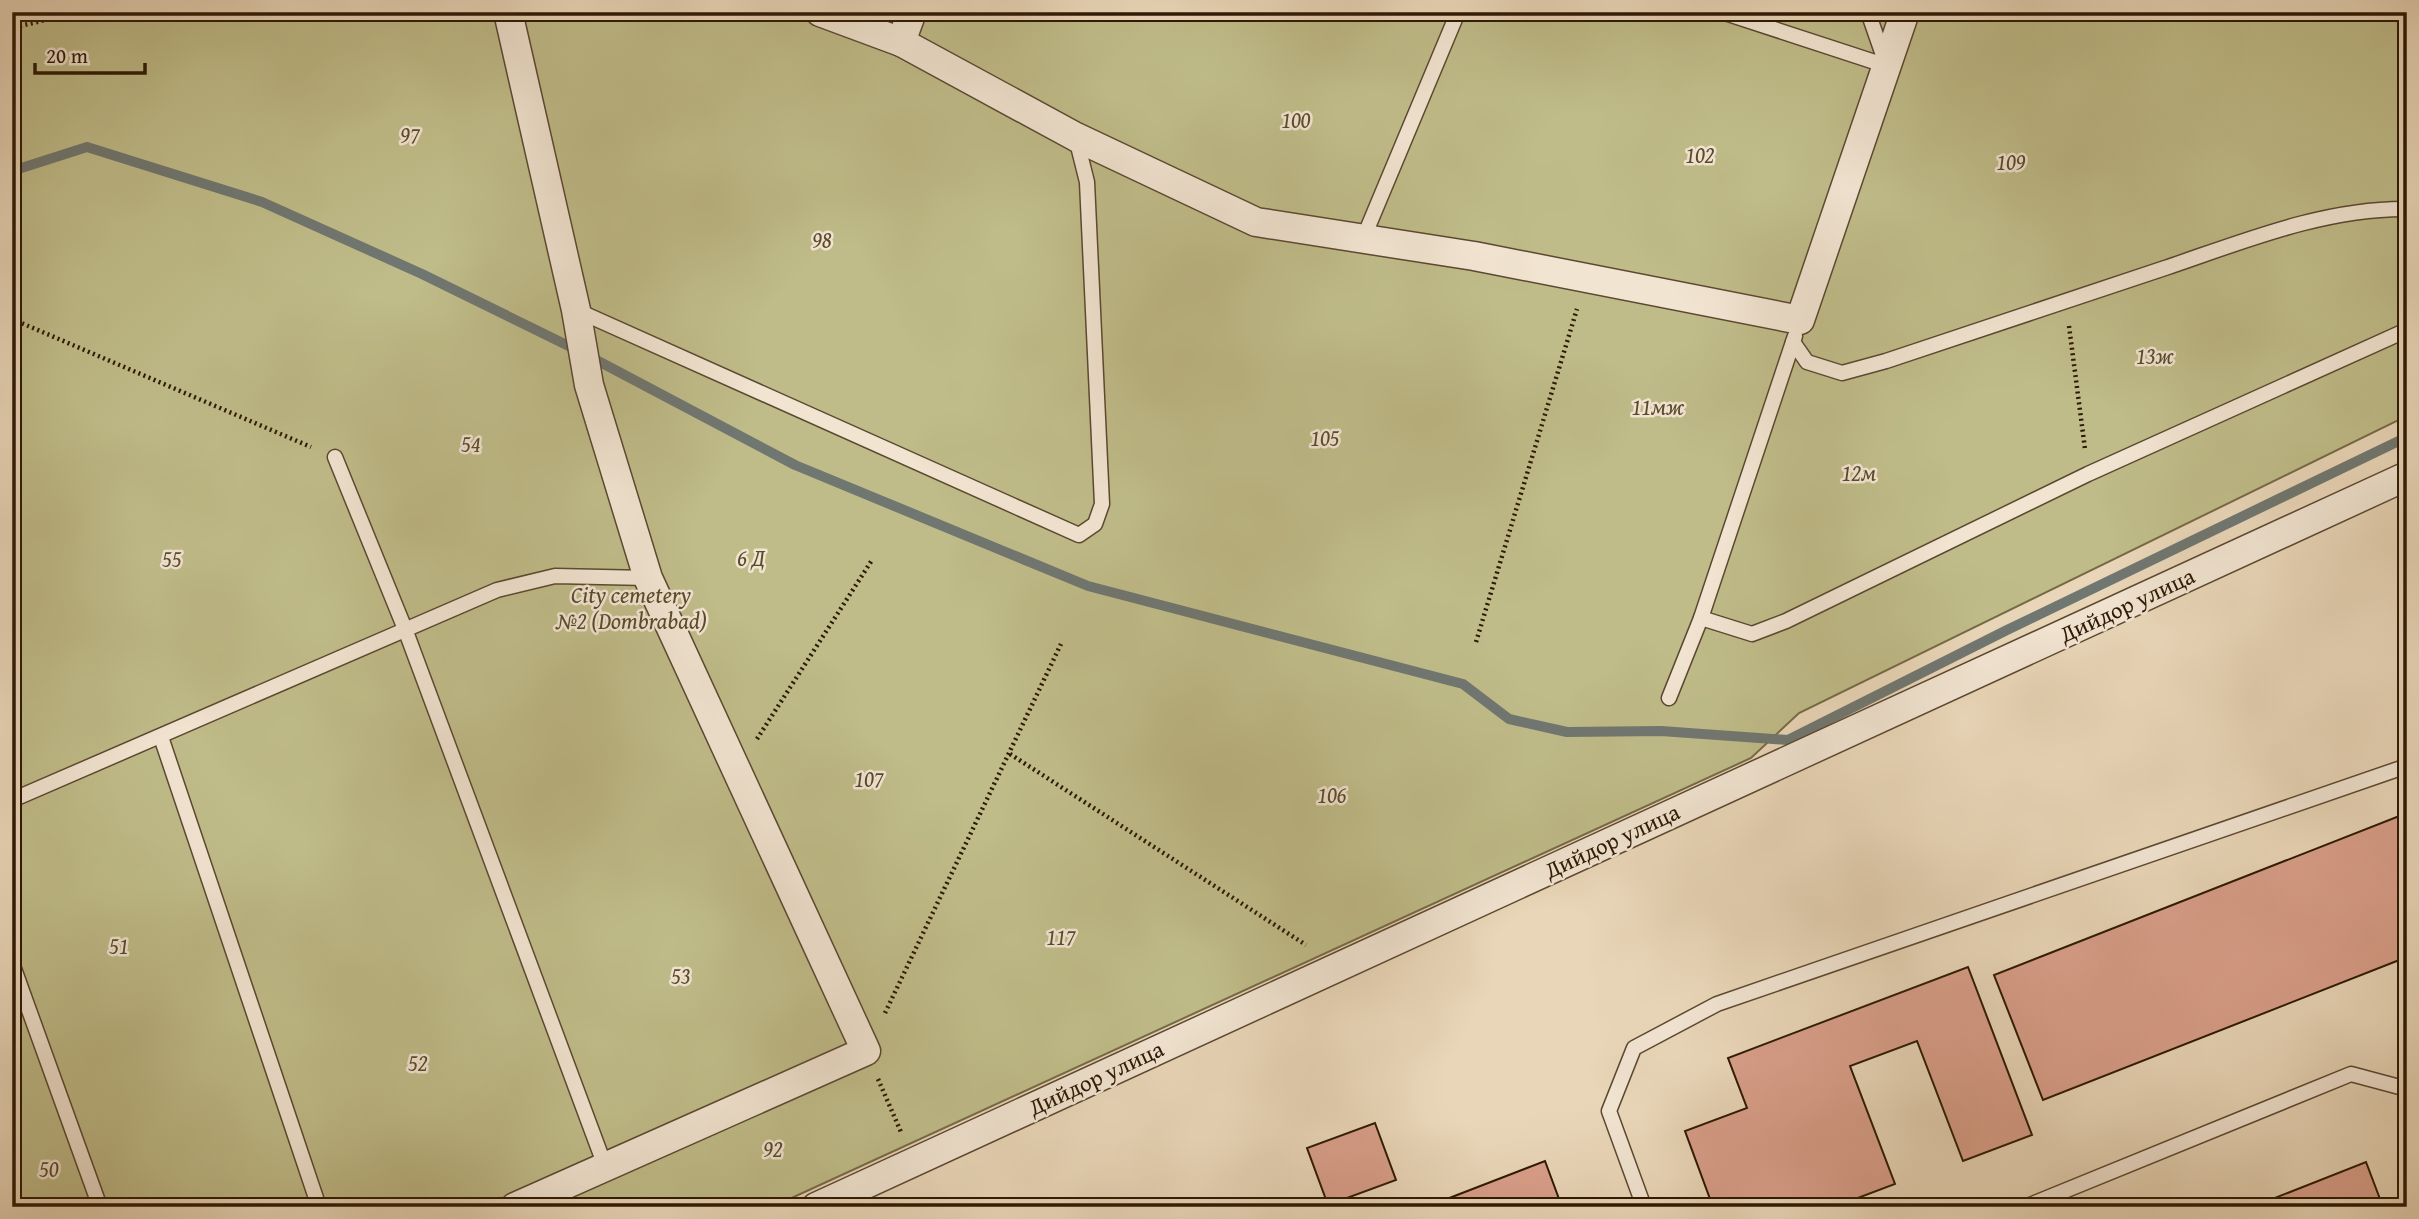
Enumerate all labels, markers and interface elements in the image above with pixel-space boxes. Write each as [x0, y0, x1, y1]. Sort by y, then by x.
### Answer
scale bar [35, 32, 145, 76]
text: 20 m [46, 40, 88, 71]
park label: 100 [1282, 103, 1311, 136]
park label: 97 [400, 118, 421, 151]
park label: 102 [1686, 138, 1715, 171]
park label: 109 [1997, 145, 2026, 178]
park label: 98 [812, 223, 832, 256]
park label: 13ж [2136, 339, 2175, 372]
park label: 11мж [1632, 390, 1685, 423]
park label: 105 [1311, 421, 1340, 454]
park label: 54 [461, 427, 481, 460]
park label: 12м [1842, 456, 1876, 489]
park label: 6 Д [737, 541, 765, 574]
park label: 55 [162, 542, 182, 575]
street label: Дийдор улица [2053, 559, 2200, 651]
park label: City cemetery №2 (Dombrabad) [554, 578, 707, 637]
park label: 107 [855, 762, 885, 795]
park label: 106 [1318, 778, 1347, 811]
street label: Дийдор улица [1538, 795, 1685, 887]
park label: 117 [1047, 920, 1077, 953]
park label: 51 [109, 929, 129, 962]
park label: 53 [671, 959, 691, 992]
street label: Дийдор улица [1022, 1032, 1169, 1124]
park label: 52 [408, 1046, 428, 1079]
park label: 92 [763, 1132, 783, 1165]
park label: 50 [39, 1152, 59, 1185]

